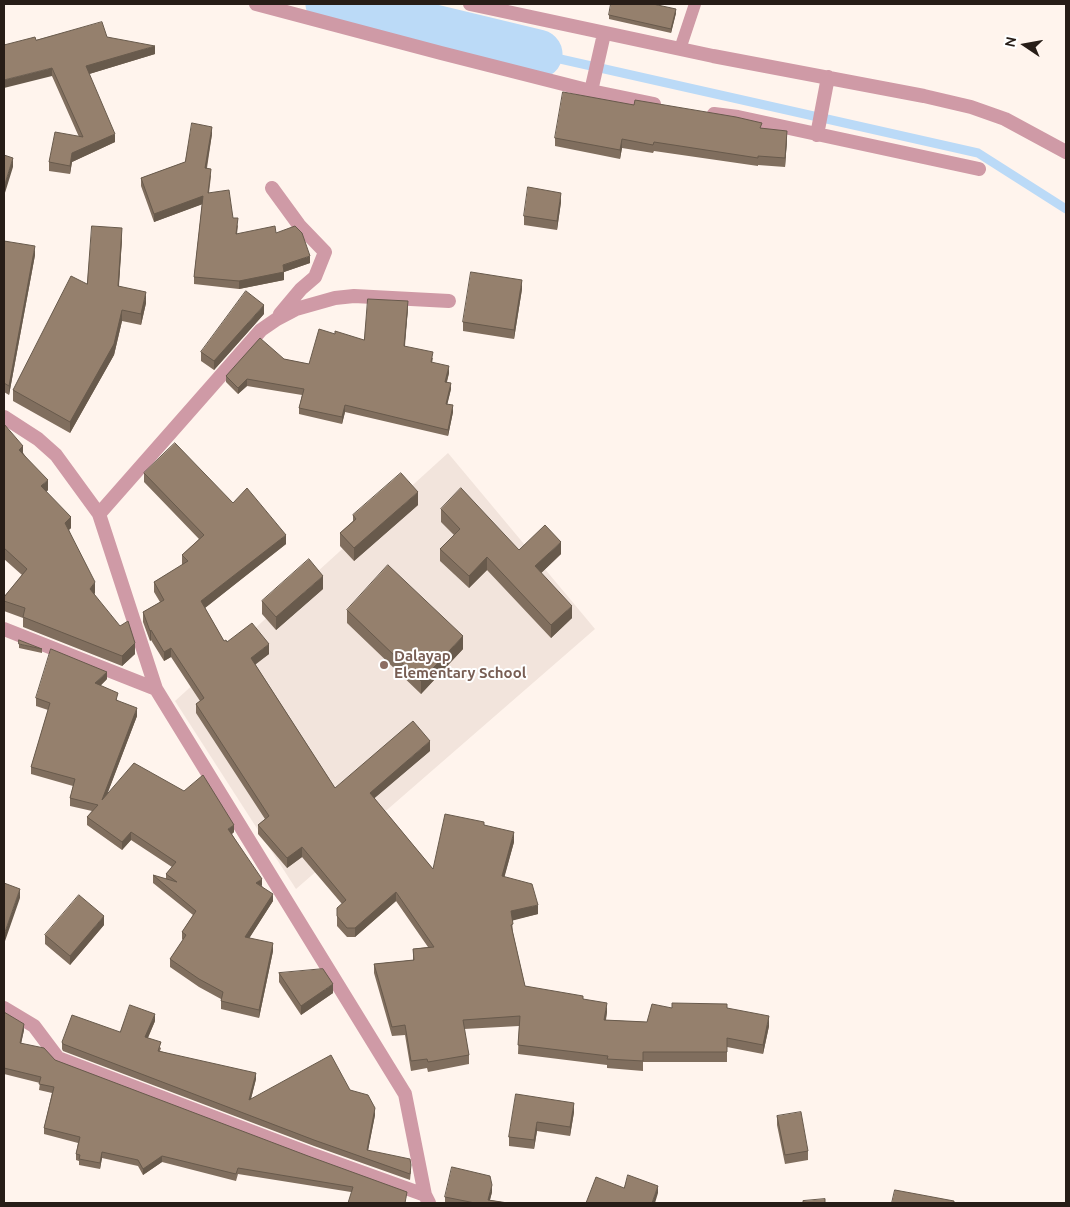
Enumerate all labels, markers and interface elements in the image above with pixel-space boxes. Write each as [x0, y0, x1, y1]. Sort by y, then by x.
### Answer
north arrow [1000, 20, 1050, 70]
text: N [1001, 35, 1019, 49]
place label: Dalayap Elementary School [394, 647, 526, 682]
marker: Dalayap Elementary School [378, 659, 390, 671]

